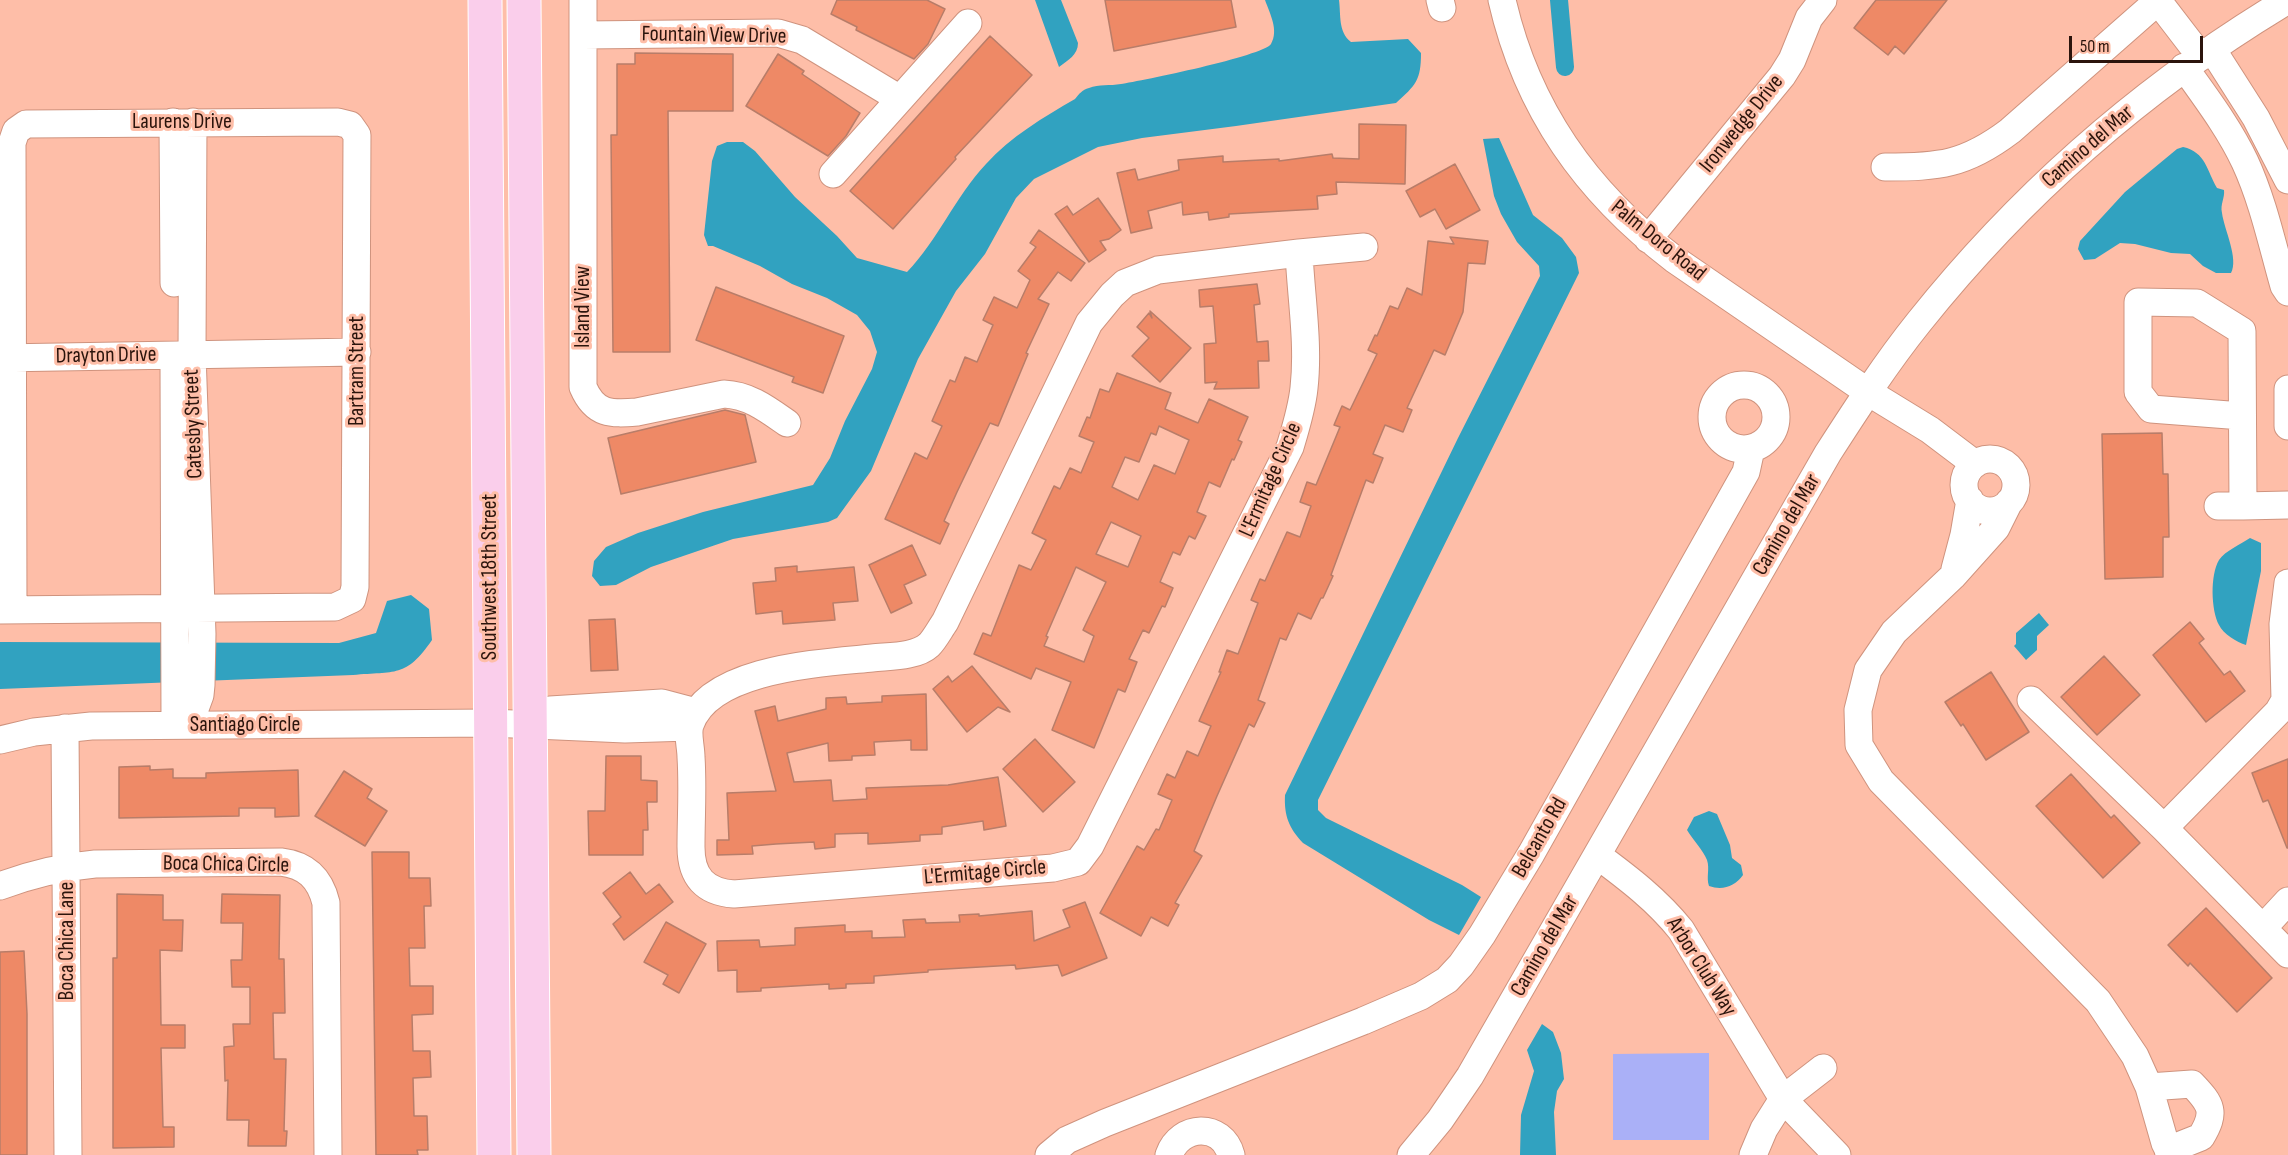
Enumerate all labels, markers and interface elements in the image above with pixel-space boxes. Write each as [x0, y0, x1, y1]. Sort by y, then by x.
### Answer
street label: Fountain View Drive [641, 22, 787, 50]
scale bar [2072, 24, 2206, 62]
text: 50 m [2080, 36, 2110, 57]
street label: Ironwedge Drive [1694, 70, 1790, 178]
street label: Camino del Mar [2037, 100, 2139, 194]
street label: Laurens Drive [132, 109, 232, 135]
street label: Palm Doro Road [1605, 195, 1711, 287]
street label: Island View [570, 266, 596, 348]
street label: Bartram Street [344, 316, 370, 426]
street label: Drayton Drive [55, 342, 157, 370]
street label: Catesby Street [179, 369, 209, 479]
street label: L'Ermitage Circle [1234, 419, 1308, 541]
street label: Camino del Mar [1747, 470, 1827, 580]
street label: Southwest 18th Street [477, 494, 503, 660]
street label: Santiago Circle [190, 712, 300, 738]
street label: Belcanto Rd [1507, 794, 1573, 882]
street label: Boca Chica Circle [163, 851, 289, 879]
street label: L'Ermitage Circle [923, 855, 1047, 891]
street label: Boca Chica Lane [54, 882, 80, 1000]
street label: Camino del Mar [1505, 891, 1585, 1001]
street label: Arbor Club Way [1660, 913, 1742, 1021]

